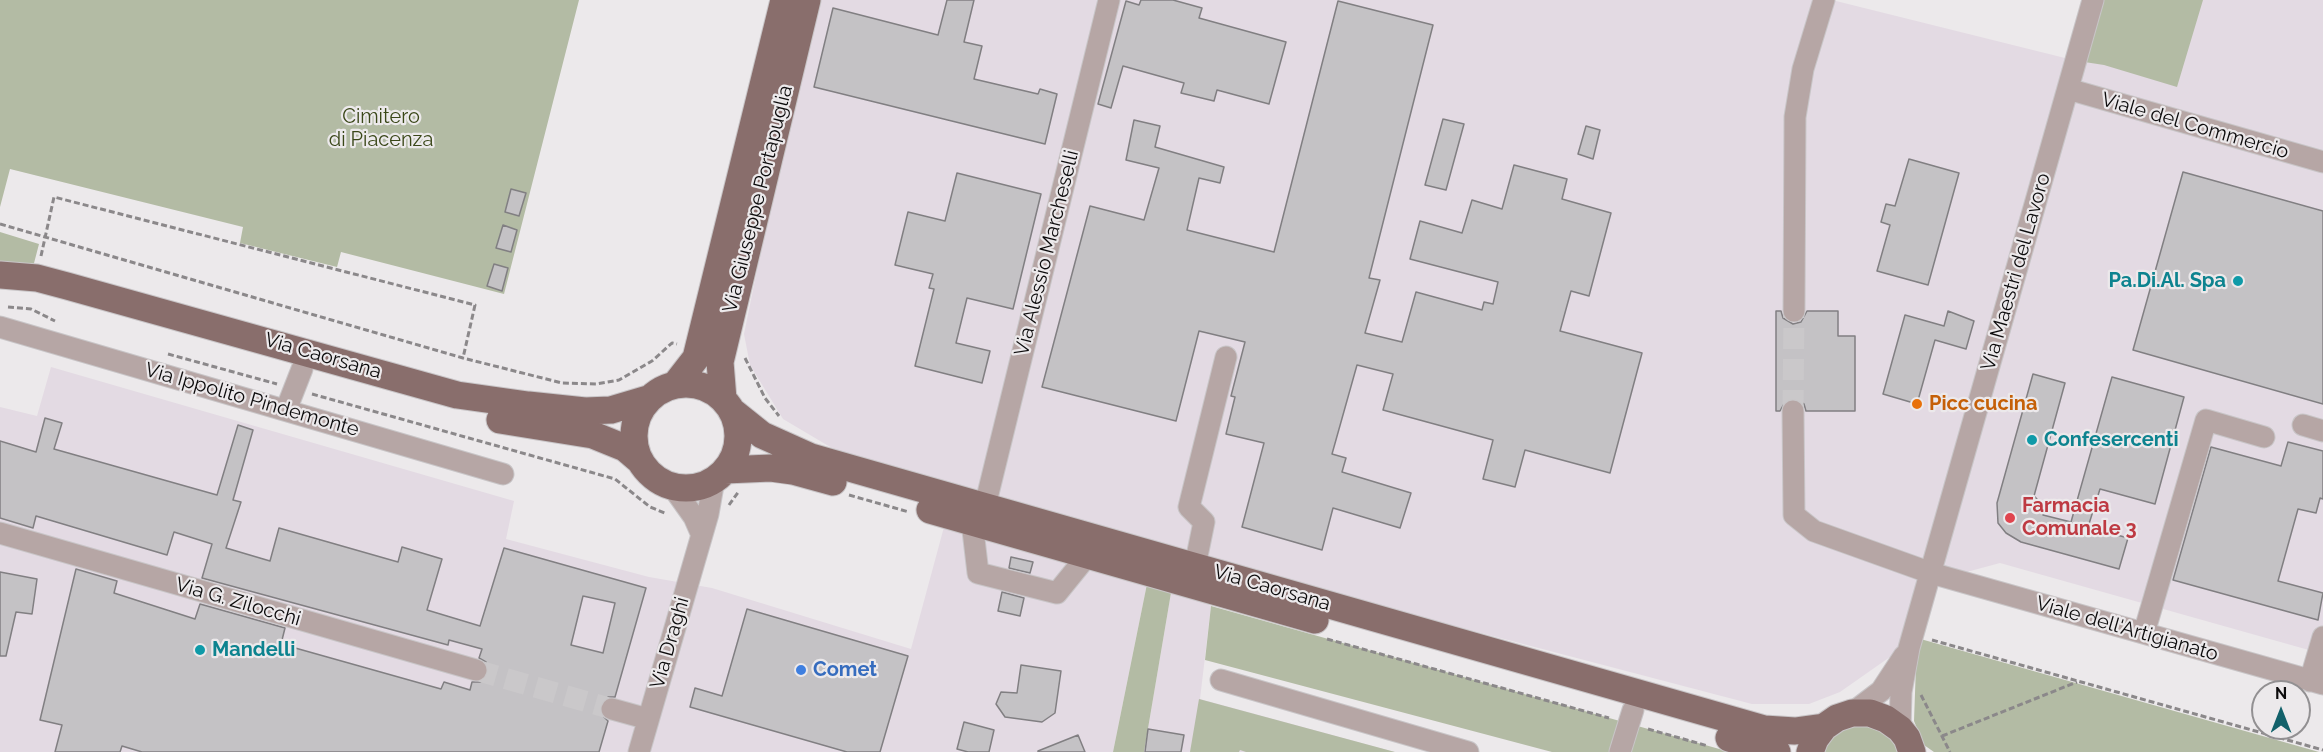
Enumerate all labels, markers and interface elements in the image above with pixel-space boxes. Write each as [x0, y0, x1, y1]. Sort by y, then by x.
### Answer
street label: Via Giuseppe Portapuglia [718, 83, 798, 315]
street label: Viale del Commercio [2098, 88, 2292, 164]
park label: Cimitero di Piacenza [329, 105, 433, 152]
street label: Via Alessio Marcheselli [1010, 148, 1084, 358]
street label: Via Maestri del Lavoro [1976, 170, 2056, 374]
place label: Pa.Di.Al. Spa [2108, 269, 2226, 293]
marker: Pa.Di.Al. Spa [2231, 274, 2245, 288]
street label: Via Caorsana [262, 328, 384, 384]
street label: Via Ippolito Pindemonte [142, 358, 362, 442]
place label: Picc cucina [1929, 392, 2037, 416]
marker: Picc cucina [1910, 397, 1924, 411]
place label: Confesercenti [2044, 428, 2179, 452]
marker: Confesercenti [2025, 433, 2039, 447]
place label: Farmacia Comunale 3 [2022, 494, 2137, 541]
marker: Farmacia Comunale 3 [2003, 511, 2017, 525]
street label: Via Caorsana [1211, 560, 1333, 616]
street label: Via G. Zilocchi [173, 573, 303, 631]
street label: Viale dell'Artigianato [2033, 591, 2221, 667]
street label: Via Draghi [645, 594, 695, 692]
place label: Mandelli [212, 638, 295, 662]
marker: Mandelli [193, 643, 207, 657]
place label: Comet [813, 658, 877, 682]
marker: Comet [794, 663, 808, 677]
north arrow [2251, 680, 2311, 740]
text: N [2275, 684, 2287, 703]

